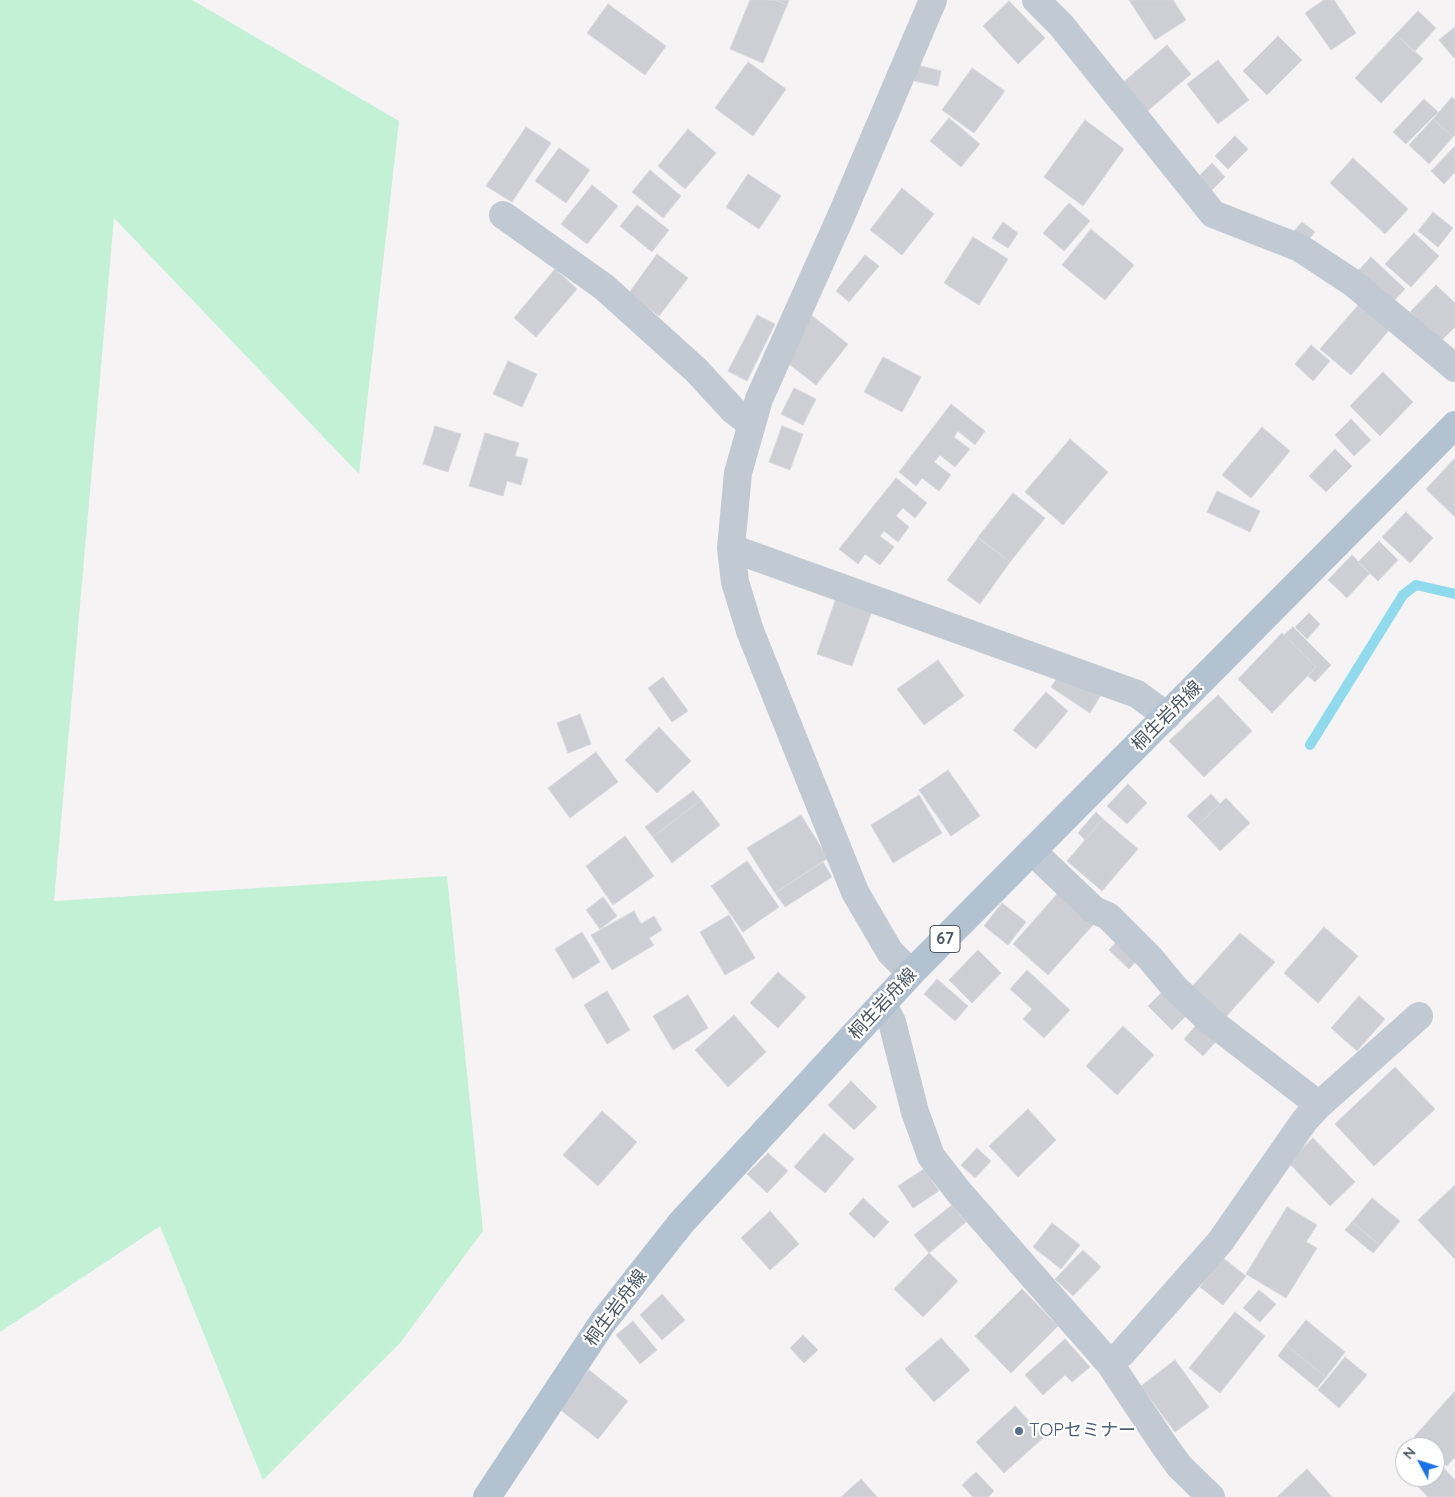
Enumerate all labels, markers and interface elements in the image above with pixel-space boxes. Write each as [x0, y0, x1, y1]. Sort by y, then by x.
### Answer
street label: 桐生岩舟線 [1128, 677, 1206, 755]
road number: 67 [930, 926, 960, 952]
street label: 桐生岩舟線 [844, 964, 922, 1044]
street label: 桐生岩舟線 [580, 1266, 652, 1350]
place label: TOPセミナー [1029, 1420, 1136, 1442]
marker: TOPセミナー [1013, 1425, 1025, 1437]
north arrow [1395, 1437, 1445, 1487]
text: N [1399, 1443, 1419, 1463]

